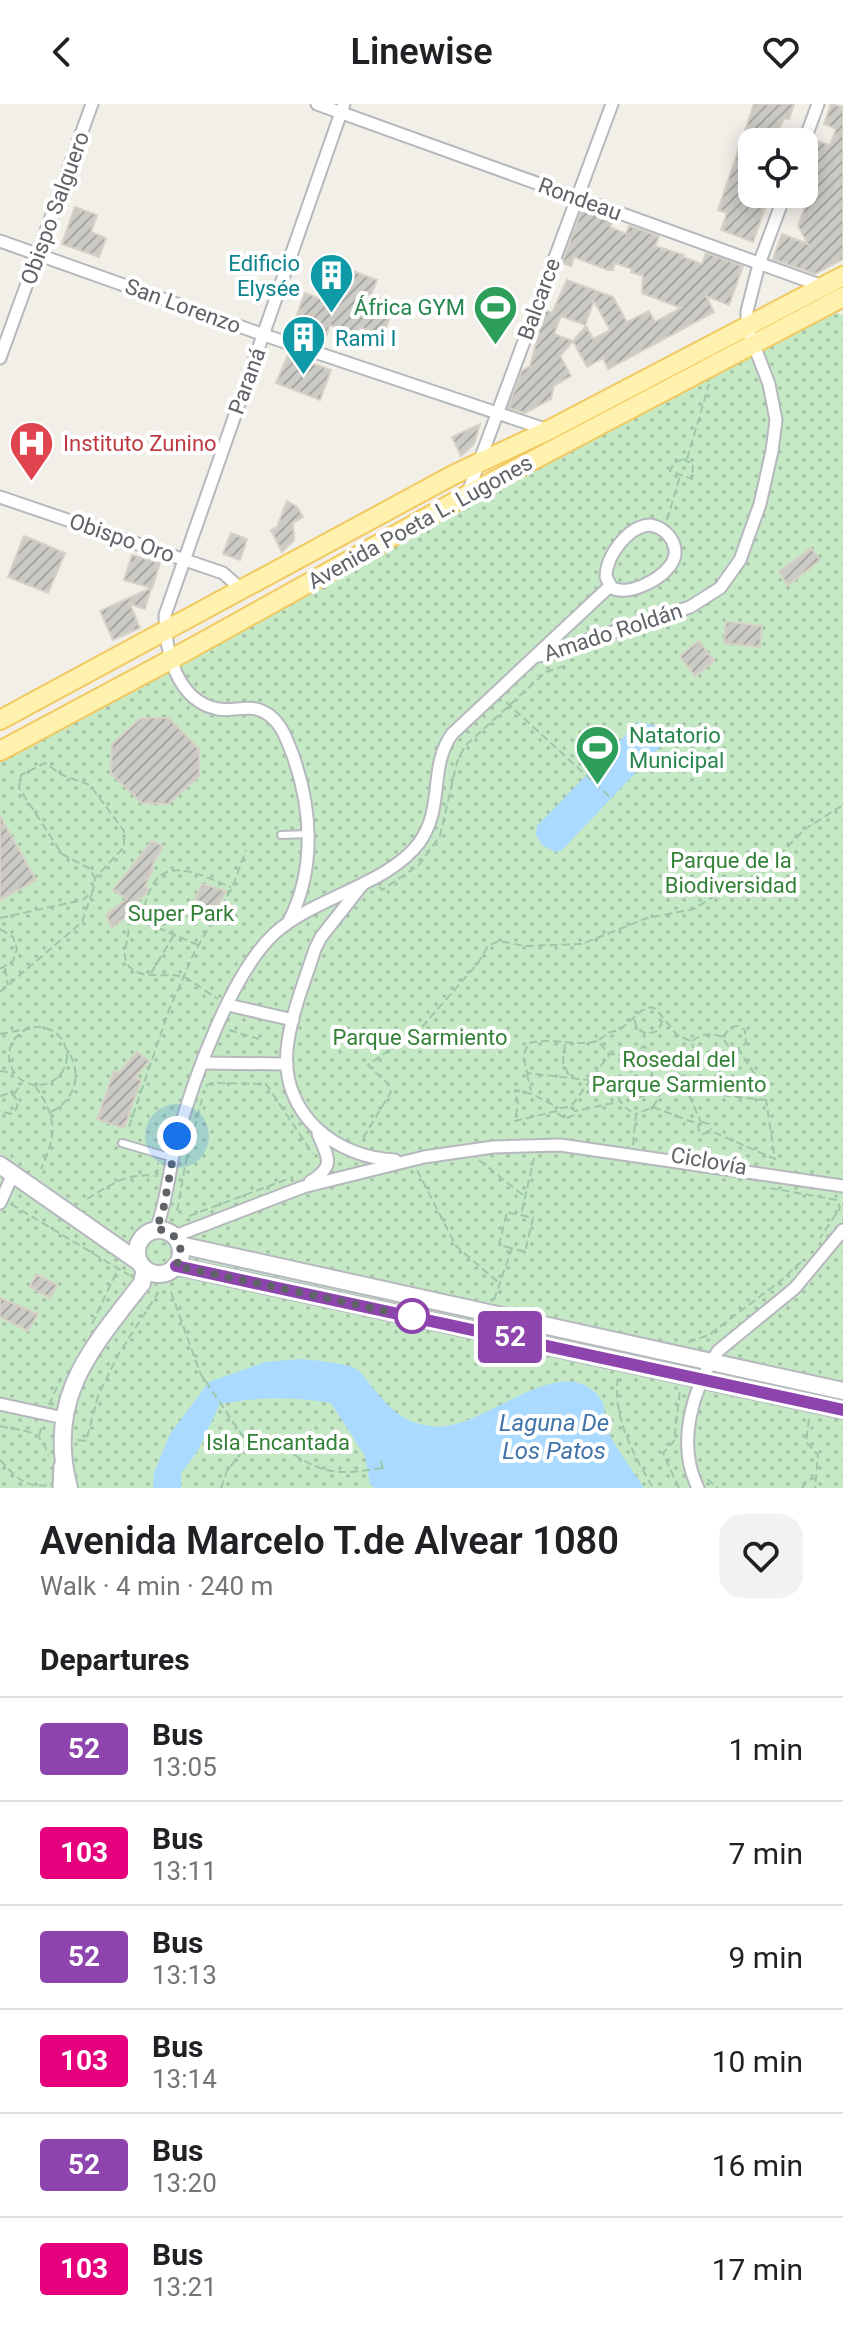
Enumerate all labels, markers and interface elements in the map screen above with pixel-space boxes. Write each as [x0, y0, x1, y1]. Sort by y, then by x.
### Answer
icon: back [40, 30, 84, 74]
icon: heart [759, 30, 803, 74]
text: Linewise [350, 31, 493, 73]
street label: Obispo Salguero [16, 128, 94, 288]
map controls [738, 128, 818, 208]
button: locate [738, 128, 818, 208]
street label: Rondeau [535, 172, 625, 226]
place label: Edificio Elysée [228, 251, 300, 301]
building icon: Edificio Elysée [307, 252, 355, 315]
street label: Balcarce [513, 255, 565, 343]
street label: San Lorenzo [122, 273, 244, 339]
sports icon: África GYM [472, 283, 520, 346]
place label: África GYM [354, 295, 465, 320]
building icon: Rami I [280, 314, 328, 377]
place label: Rami I [335, 326, 397, 351]
street label: Paraná [223, 344, 271, 418]
hospital icon: Instituto Zunino [8, 419, 56, 482]
place label: Instituto Zunino [63, 431, 217, 456]
street label: Avenida Poeta L. Lugones [303, 450, 537, 594]
street label: Obispo Oro [66, 508, 178, 568]
street label: Amado Roldán [541, 598, 685, 666]
place label: Natatorio Municipal [629, 723, 724, 773]
sports icon: Natatorio Municipal [574, 724, 622, 787]
park label: Parque de la Biodiversidad [665, 848, 797, 898]
park label: Super Park [128, 901, 235, 926]
park label: Parque Sarmiento [332, 1025, 508, 1050]
park label: Rosedal del Parque Sarmiento [591, 1047, 767, 1097]
your location [157, 1116, 197, 1156]
street label: Ciclovía [669, 1142, 749, 1180]
unlabelled marker [395, 1299, 429, 1333]
line badge: 52 [474, 1311, 546, 1363]
text: 52 [494, 1320, 526, 1353]
water label: Laguna De Los Patos [499, 1409, 609, 1465]
park label: Isla Encantada [206, 1430, 350, 1455]
button: heart [719, 1514, 803, 1598]
text: Avenida Marcelo T.de Alvear 1080 [40, 1519, 619, 1563]
text: Walk · 4 min · 240 m [40, 1571, 273, 1601]
text: Departures [40, 1642, 190, 1677]
text: Bus [152, 1717, 203, 1752]
text: 52 [68, 1732, 100, 1765]
text: 1 min [729, 1732, 803, 1767]
text: 13:05 [152, 1752, 217, 1782]
text: Bus [152, 1821, 203, 1856]
text: 103 [60, 1836, 108, 1869]
text: 7 min [729, 1836, 803, 1871]
text: 13:11 [152, 1856, 217, 1886]
text: Bus [152, 1925, 203, 1960]
text: 52 [68, 1940, 100, 1973]
text: 9 min [729, 1940, 803, 1975]
text: 13:13 [152, 1960, 217, 1990]
text: Bus [152, 2029, 203, 2064]
text: 103 [60, 2044, 108, 2077]
text: 10 min [712, 2044, 803, 2079]
text: 13:14 [152, 2064, 217, 2094]
text: Bus [152, 2133, 203, 2168]
text: 52 [68, 2148, 100, 2181]
text: 16 min [712, 2148, 803, 2183]
text: 13:20 [152, 2168, 217, 2198]
text: Bus [152, 2237, 203, 2272]
text: 103 [60, 2252, 108, 2285]
text: 17 min [712, 2252, 803, 2287]
text: 13:21 [152, 2272, 217, 2302]

